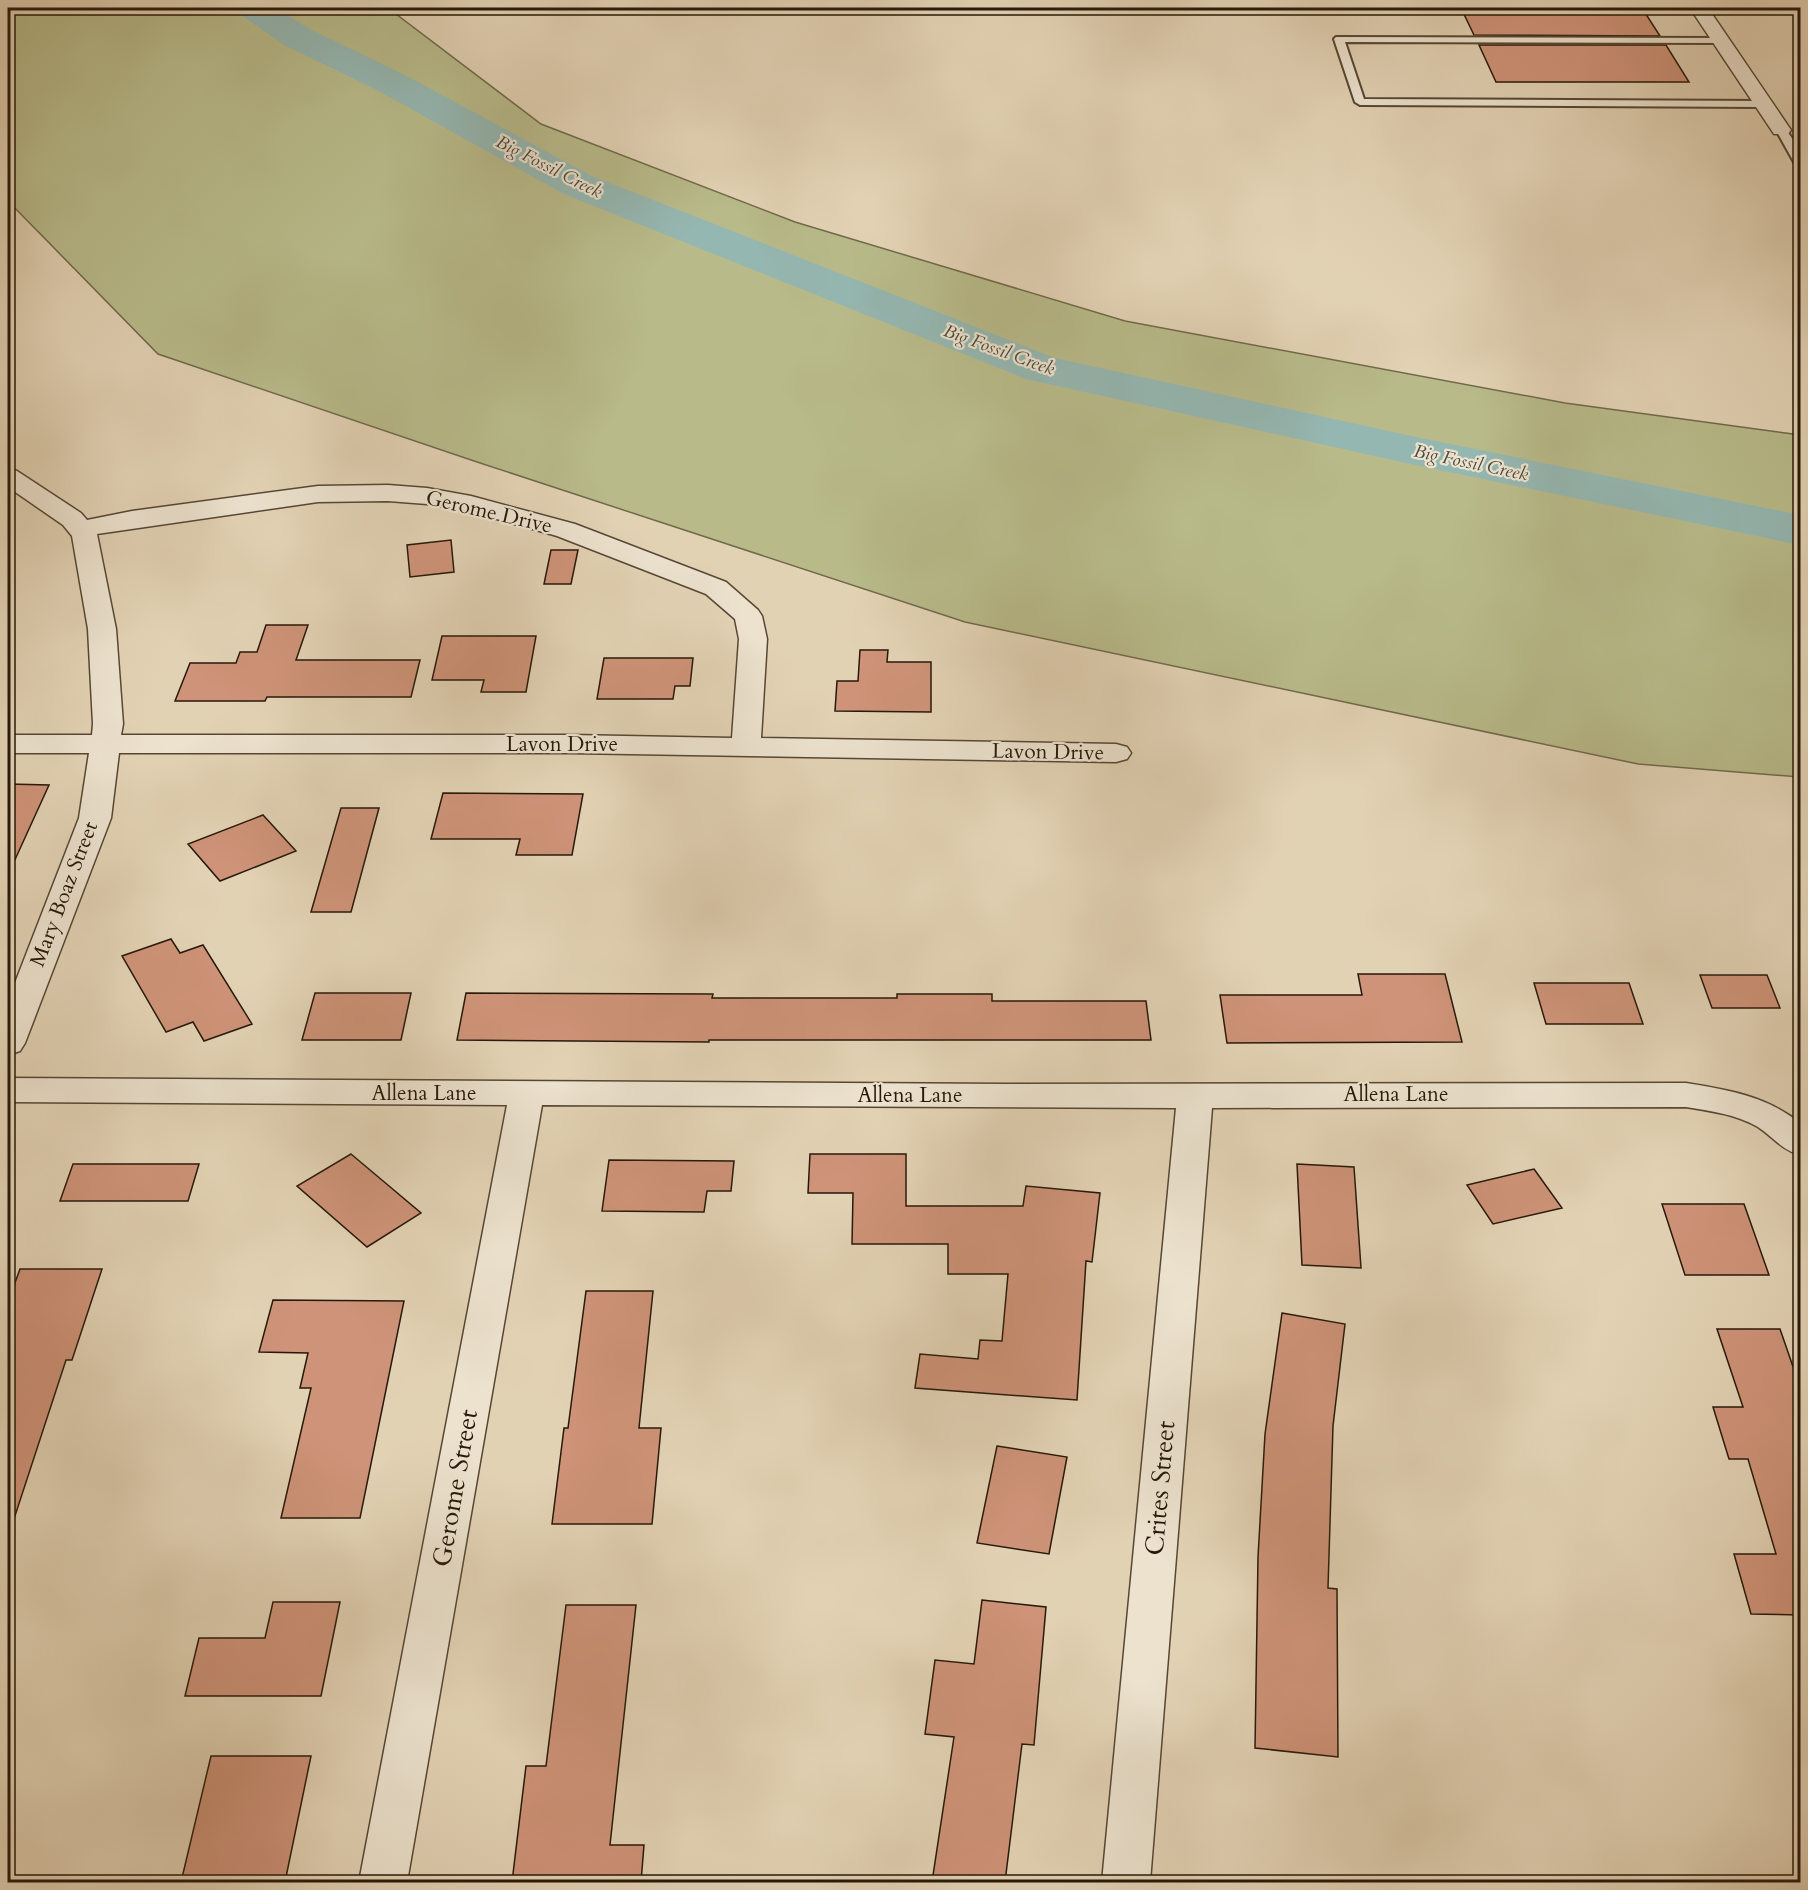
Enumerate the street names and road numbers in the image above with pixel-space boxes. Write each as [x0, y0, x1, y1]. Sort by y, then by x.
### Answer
street label: Gerome Drive [423, 483, 555, 541]
street label: Lavon Drive [506, 730, 618, 759]
street label: Lavon Drive [992, 737, 1104, 767]
street label: Mary Boaz Street [23, 817, 105, 971]
street label: Allena Lane [371, 1079, 477, 1108]
street label: Allena Lane [1343, 1080, 1449, 1109]
street label: Allena Lane [857, 1081, 963, 1110]
street label: Gerome Street [424, 1407, 486, 1569]
street label: Crites Street [1137, 1419, 1183, 1557]

